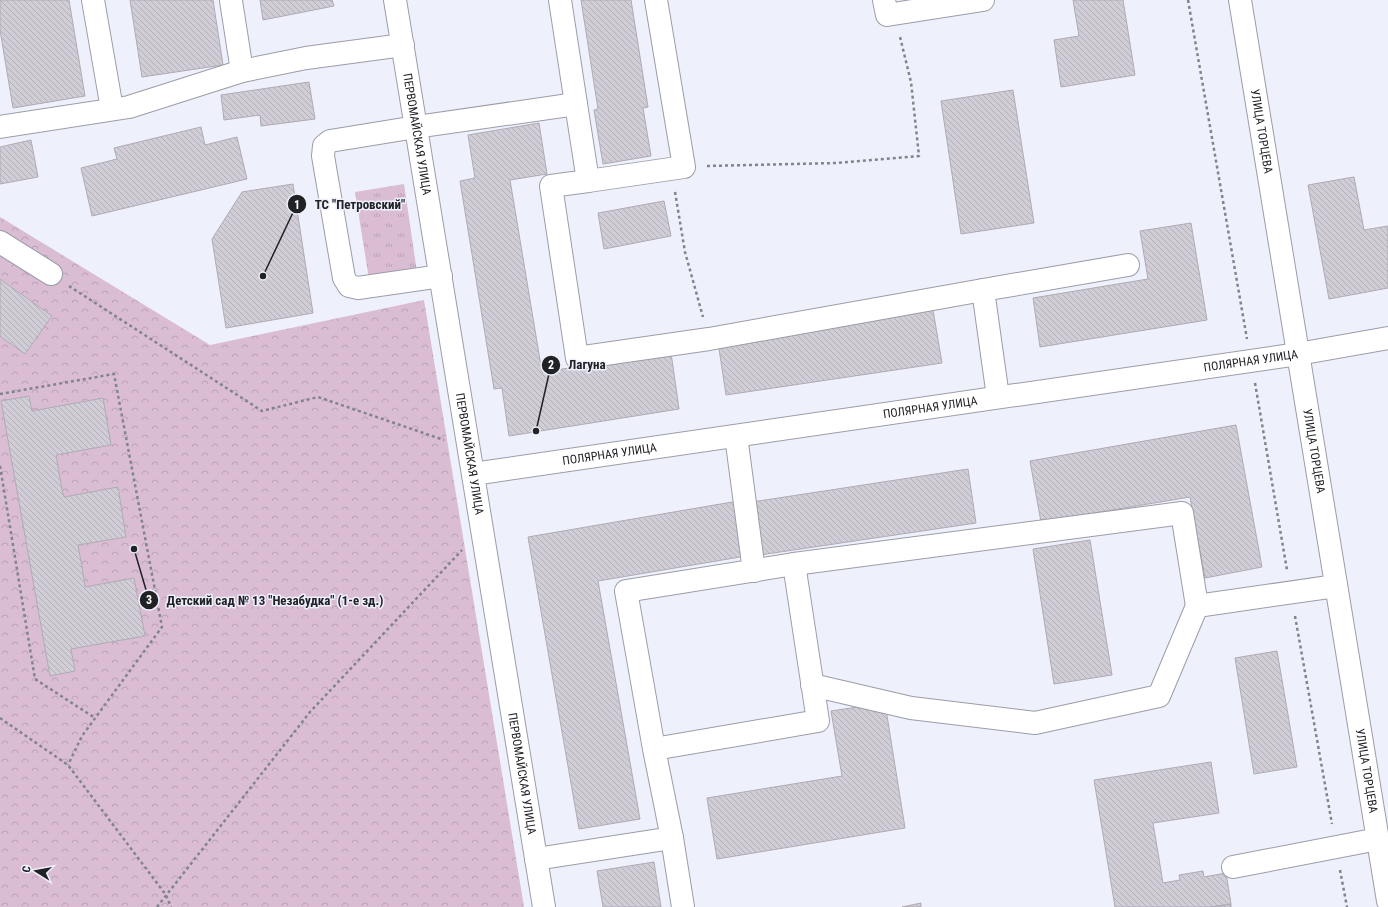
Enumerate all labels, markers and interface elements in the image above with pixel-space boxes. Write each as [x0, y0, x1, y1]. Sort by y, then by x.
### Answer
street label: ПЕРВОМАЙСКАЯ УЛИЦА [400, 72, 434, 196]
street label: УЛИЦА ТОРЦЕВА [1248, 88, 1275, 175]
callout: ТС "Петровский" [287, 192, 413, 217]
text: ТС "Петровский" [315, 197, 405, 212]
text: 1 [294, 198, 300, 212]
street label: ПОЛЯРНАЯ УЛИЦА [1203, 347, 1299, 375]
callout: Лагуна [541, 352, 614, 377]
text: Лагуна [568, 357, 606, 372]
text: 2 [548, 358, 554, 372]
street label: ПЕРВОМАЙСКАЯ УЛИЦА [453, 392, 486, 516]
street label: ПОЛЯРНАЯ УЛИЦА [882, 394, 978, 421]
street label: УЛИЦА ТОРЦЕВА [1300, 408, 1328, 494]
street label: ПОЛЯРНАЯ УЛИЦА [562, 440, 658, 468]
callout: Детский сад № 13 "Незабудка" (1-е зд.) [139, 587, 392, 612]
text: 3 [146, 593, 152, 607]
text: Детский сад № 13 "Незабудка" (1-е зд.) [167, 593, 383, 608]
street label: ПЕРВОМАЙСКАЯ УЛИЦА [505, 712, 539, 836]
street label: УЛИЦА ТОРЦЕВА [1353, 727, 1380, 814]
north arrow [16, 851, 56, 891]
text: С [20, 865, 34, 874]

